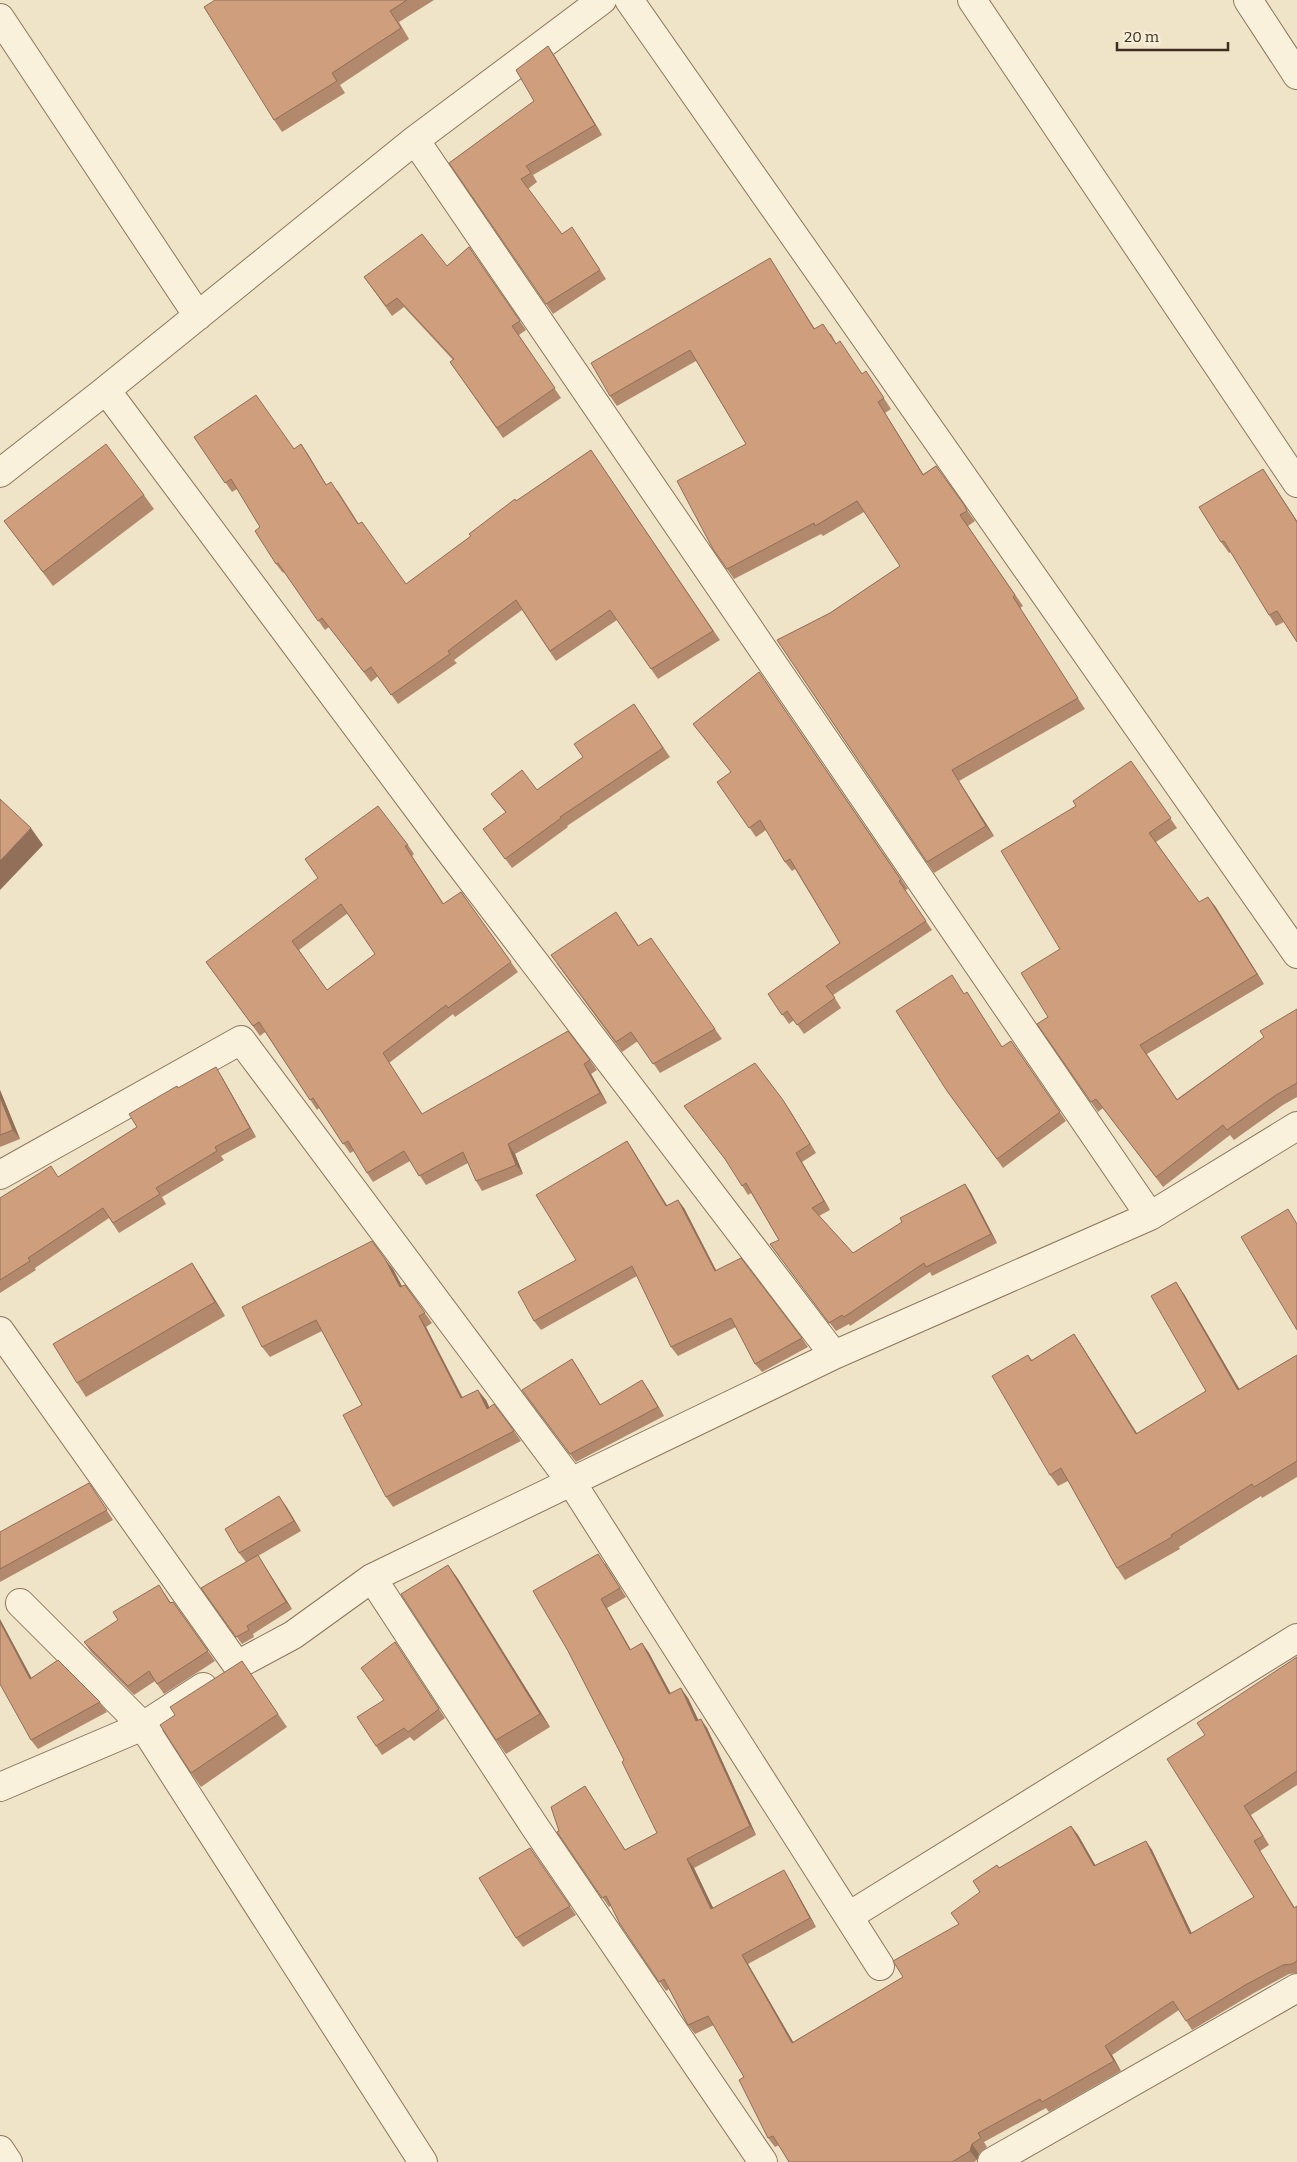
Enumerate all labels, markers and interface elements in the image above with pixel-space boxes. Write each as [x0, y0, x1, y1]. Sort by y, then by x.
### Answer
scale bar [1117, 20, 1228, 52]
text: 20 m [1124, 28, 1160, 46]

